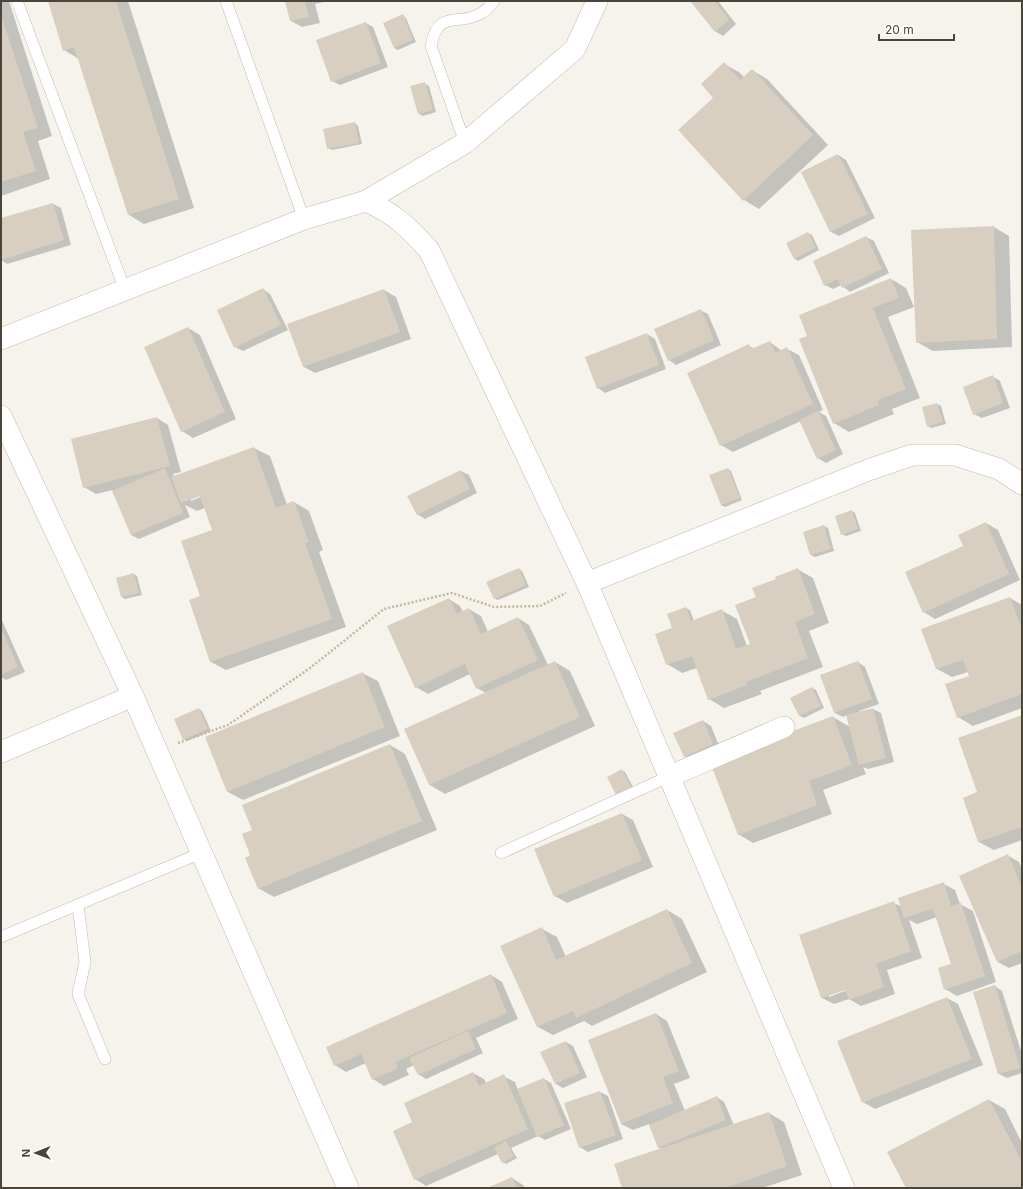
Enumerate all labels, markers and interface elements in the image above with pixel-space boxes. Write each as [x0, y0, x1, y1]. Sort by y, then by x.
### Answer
scale bar [879, 16, 954, 42]
text: 20 m [885, 22, 914, 37]
north arrow [16, 1133, 56, 1173]
text: N [19, 1149, 33, 1157]

